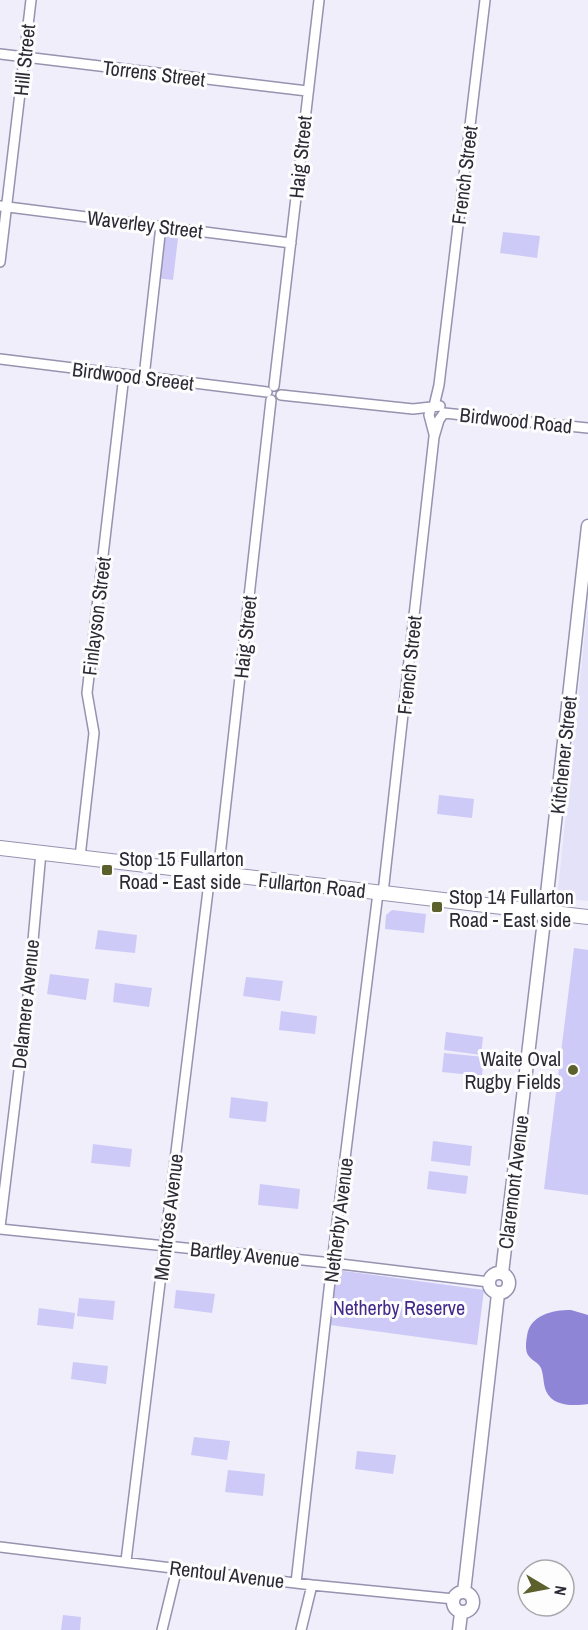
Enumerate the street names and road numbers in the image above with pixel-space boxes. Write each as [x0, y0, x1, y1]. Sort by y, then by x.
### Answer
street label: Hill Street [7, 22, 41, 97]
street label: Torrens Street [101, 53, 207, 93]
street label: Haig Street [282, 114, 318, 200]
street label: French Street [445, 124, 484, 226]
street label: Waverley Street [86, 204, 205, 245]
street label: Birdwood Sreeet [71, 355, 196, 397]
street label: Birdwood Road [458, 401, 574, 439]
street label: Finlayson Street [75, 555, 117, 677]
street label: Haig Street [227, 594, 263, 680]
street label: French Street [390, 614, 428, 716]
street label: Kitchener Street [543, 694, 583, 815]
street label: Fullarton Road [257, 866, 367, 904]
street label: Delamere Avenue [5, 938, 45, 1070]
street label: Claremont Avenue [491, 1114, 535, 1250]
street label: Montrose Avenue [147, 1152, 189, 1282]
street label: Netherby Avenue [317, 1156, 359, 1284]
street label: Bartley Avenue [189, 1235, 301, 1273]
street label: Rentoul Avenue [168, 1554, 286, 1594]

